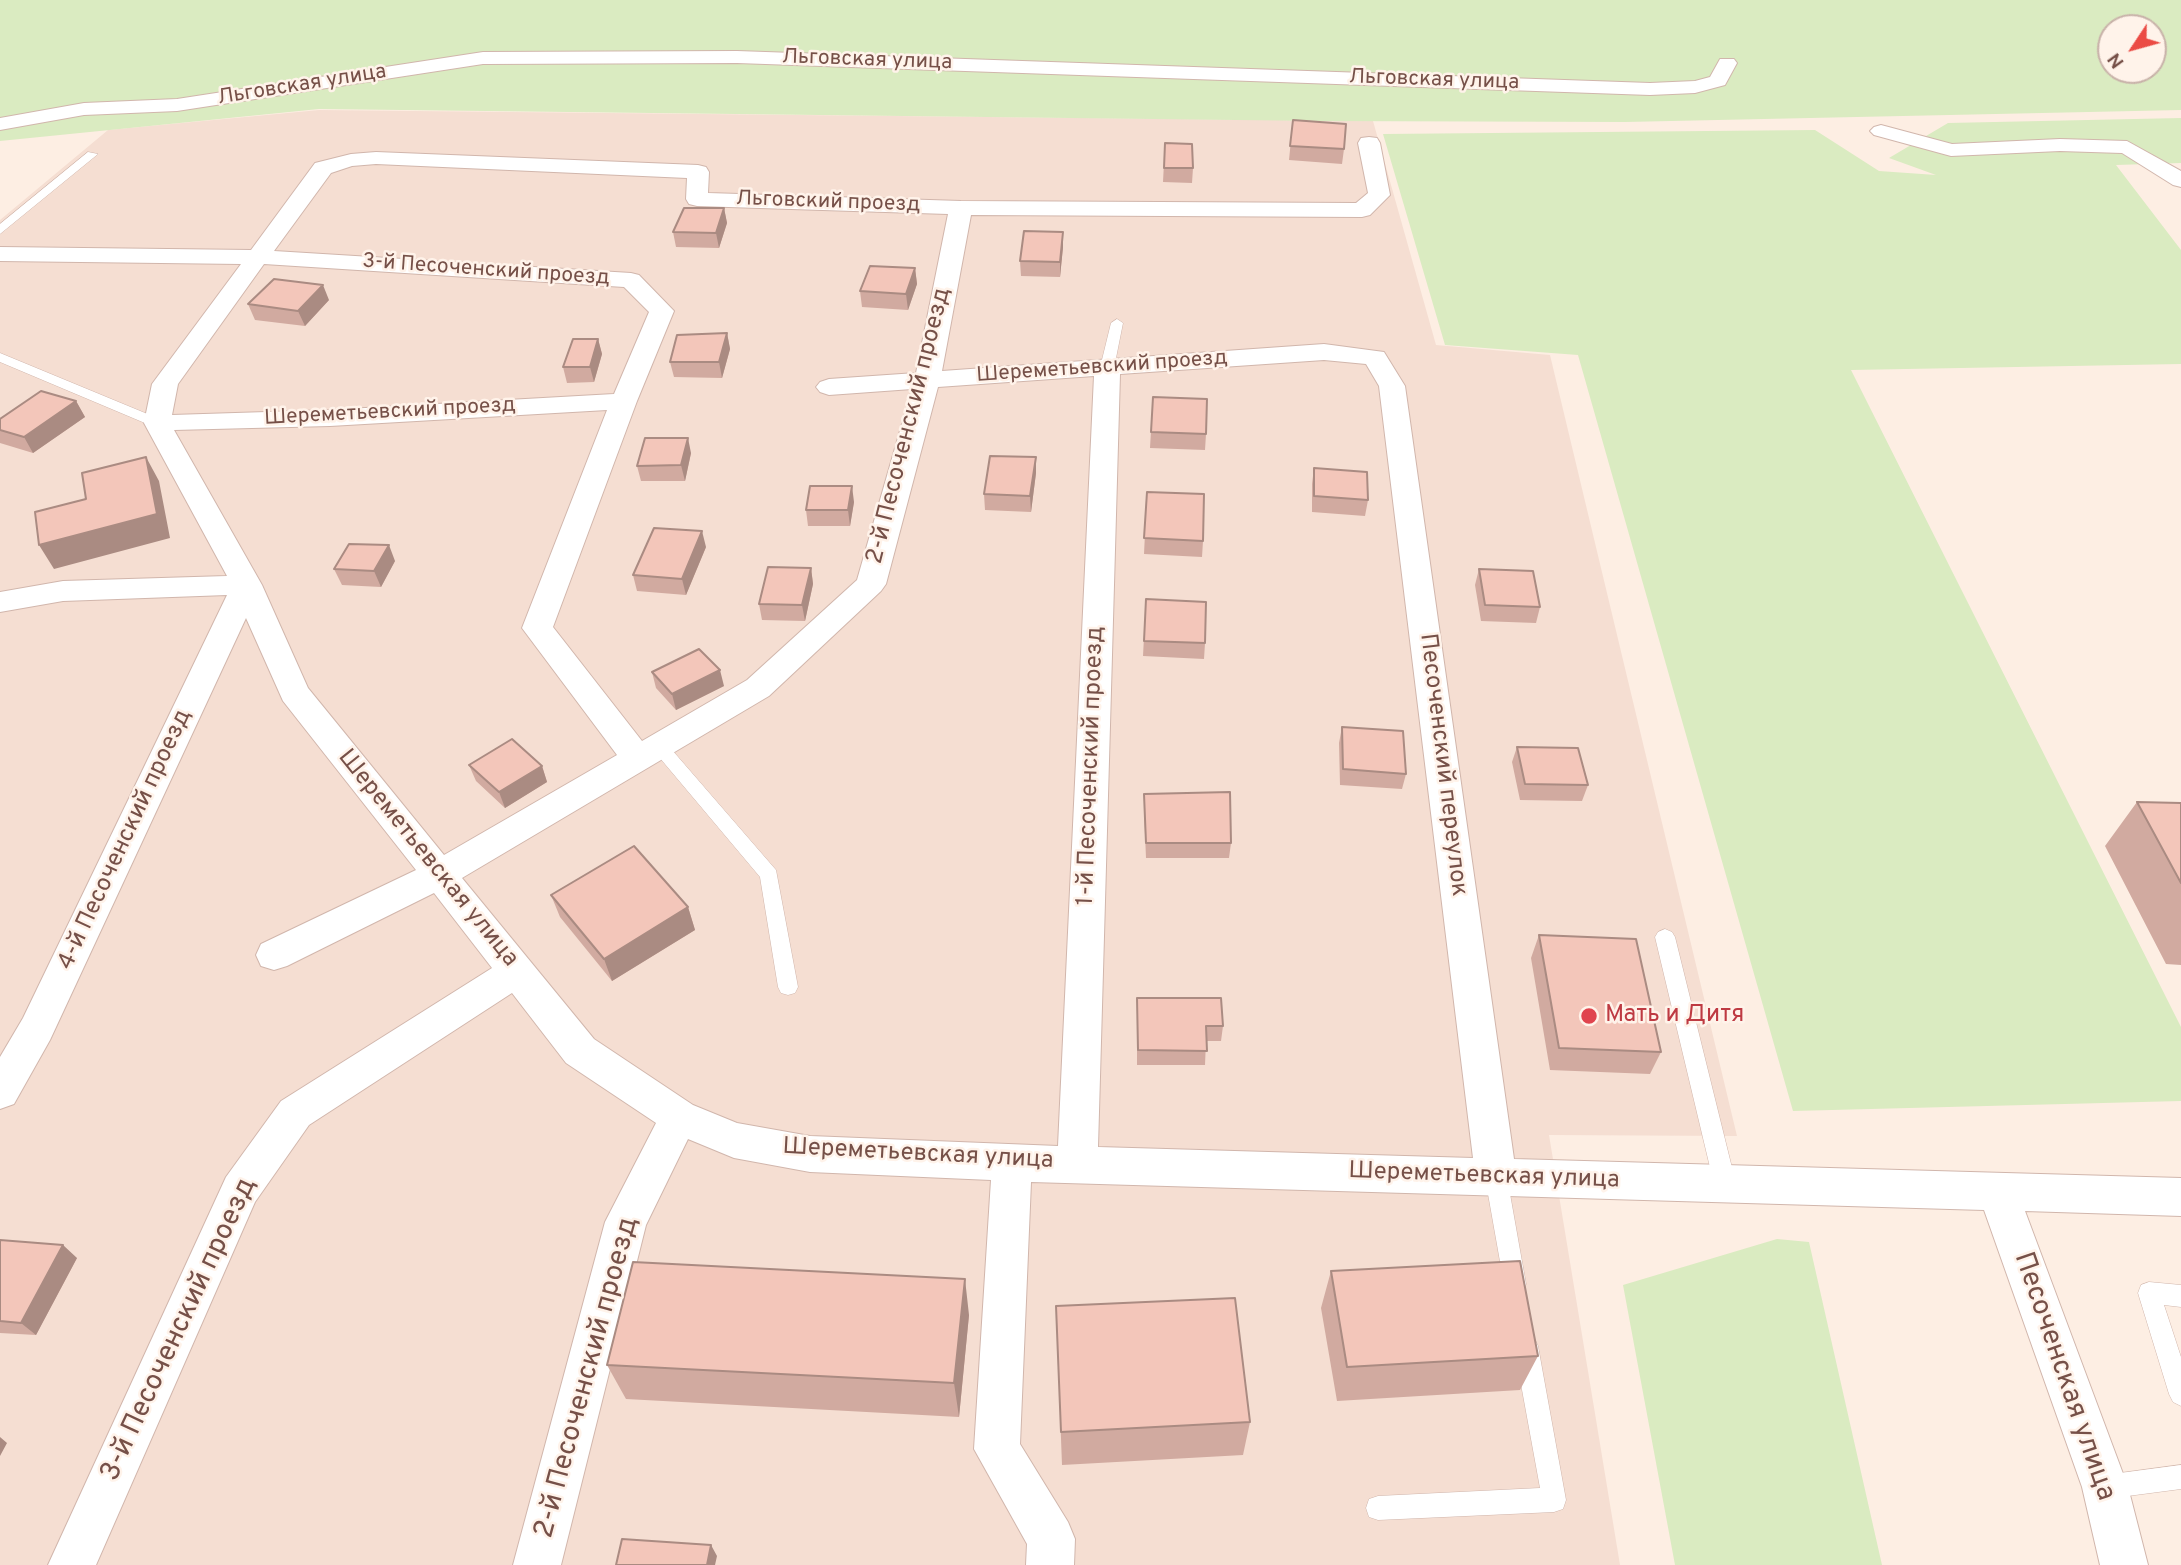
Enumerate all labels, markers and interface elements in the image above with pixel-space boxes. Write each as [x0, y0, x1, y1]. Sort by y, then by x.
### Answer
north arrow [2097, 14, 2167, 84]
street label: Льговская улица [781, 45, 953, 77]
text: N [2103, 48, 2130, 73]
street label: Льговская улица [216, 60, 388, 112]
street label: Льговская улица [1348, 65, 1520, 97]
street label: Льговский проезд [735, 187, 921, 219]
street label: 3-й Песоченский проезд [361, 250, 611, 292]
street label: 2-й Песоченский проезд [862, 285, 958, 567]
street label: Шереметьевский проезд [976, 347, 1228, 389]
street label: Шереметьевский проезд [264, 394, 516, 432]
street label: 1-й Песоченский проезд [1073, 626, 1111, 906]
street label: Песоченский переулок [1412, 632, 1472, 898]
street label: 4-й Песоченский проезд [53, 705, 199, 975]
street label: Шереметьевская улица [330, 745, 524, 973]
place label: Мать и Дитя [1605, 1002, 1744, 1030]
marker: Мать и Дитя [1579, 1006, 1599, 1026]
street label: Шереметьевская улица [782, 1134, 1054, 1176]
street label: Шереметьевская улица [1348, 1158, 1620, 1196]
street label: 3-й Песоченский проезд [95, 1173, 265, 1487]
street label: 2-й Песоченский проезд [529, 1214, 647, 1542]
street label: Песоченская улица [2005, 1248, 2121, 1506]

